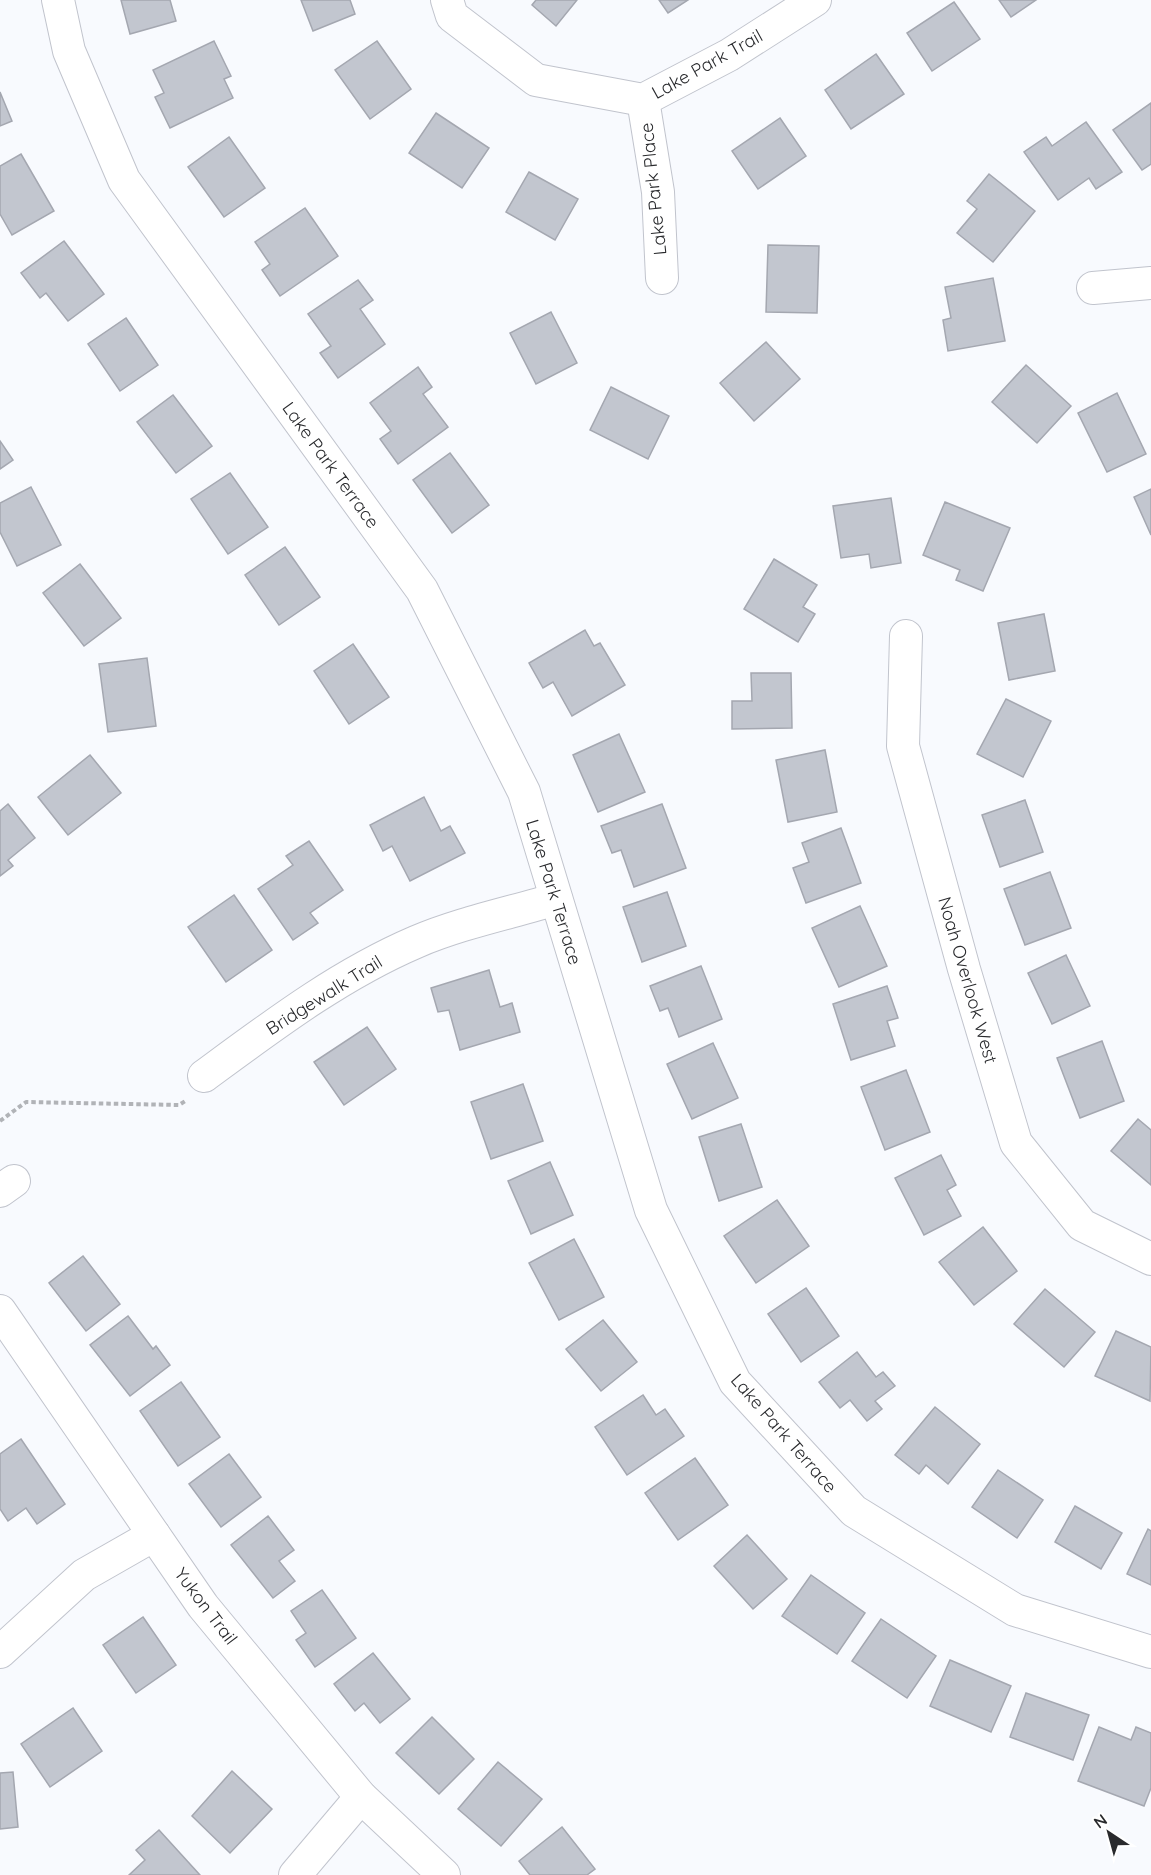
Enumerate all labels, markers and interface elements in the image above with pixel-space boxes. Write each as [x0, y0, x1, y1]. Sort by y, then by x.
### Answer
street label: Lake Park Trail [648, 24, 766, 104]
street label: Lake Park Place [635, 122, 671, 256]
street label: Lake Park Terrace [277, 397, 385, 533]
street label: Lake Park Terrace [521, 817, 587, 967]
street label: Noah Overlook West [933, 894, 1003, 1066]
street label: Bridgewalk Trail [261, 950, 387, 1040]
street label: Lake Park Terrace [726, 1369, 842, 1497]
street label: Yukon Trail [169, 1563, 243, 1649]
north arrow [1079, 1803, 1139, 1863]
text: N [1090, 1809, 1111, 1832]

